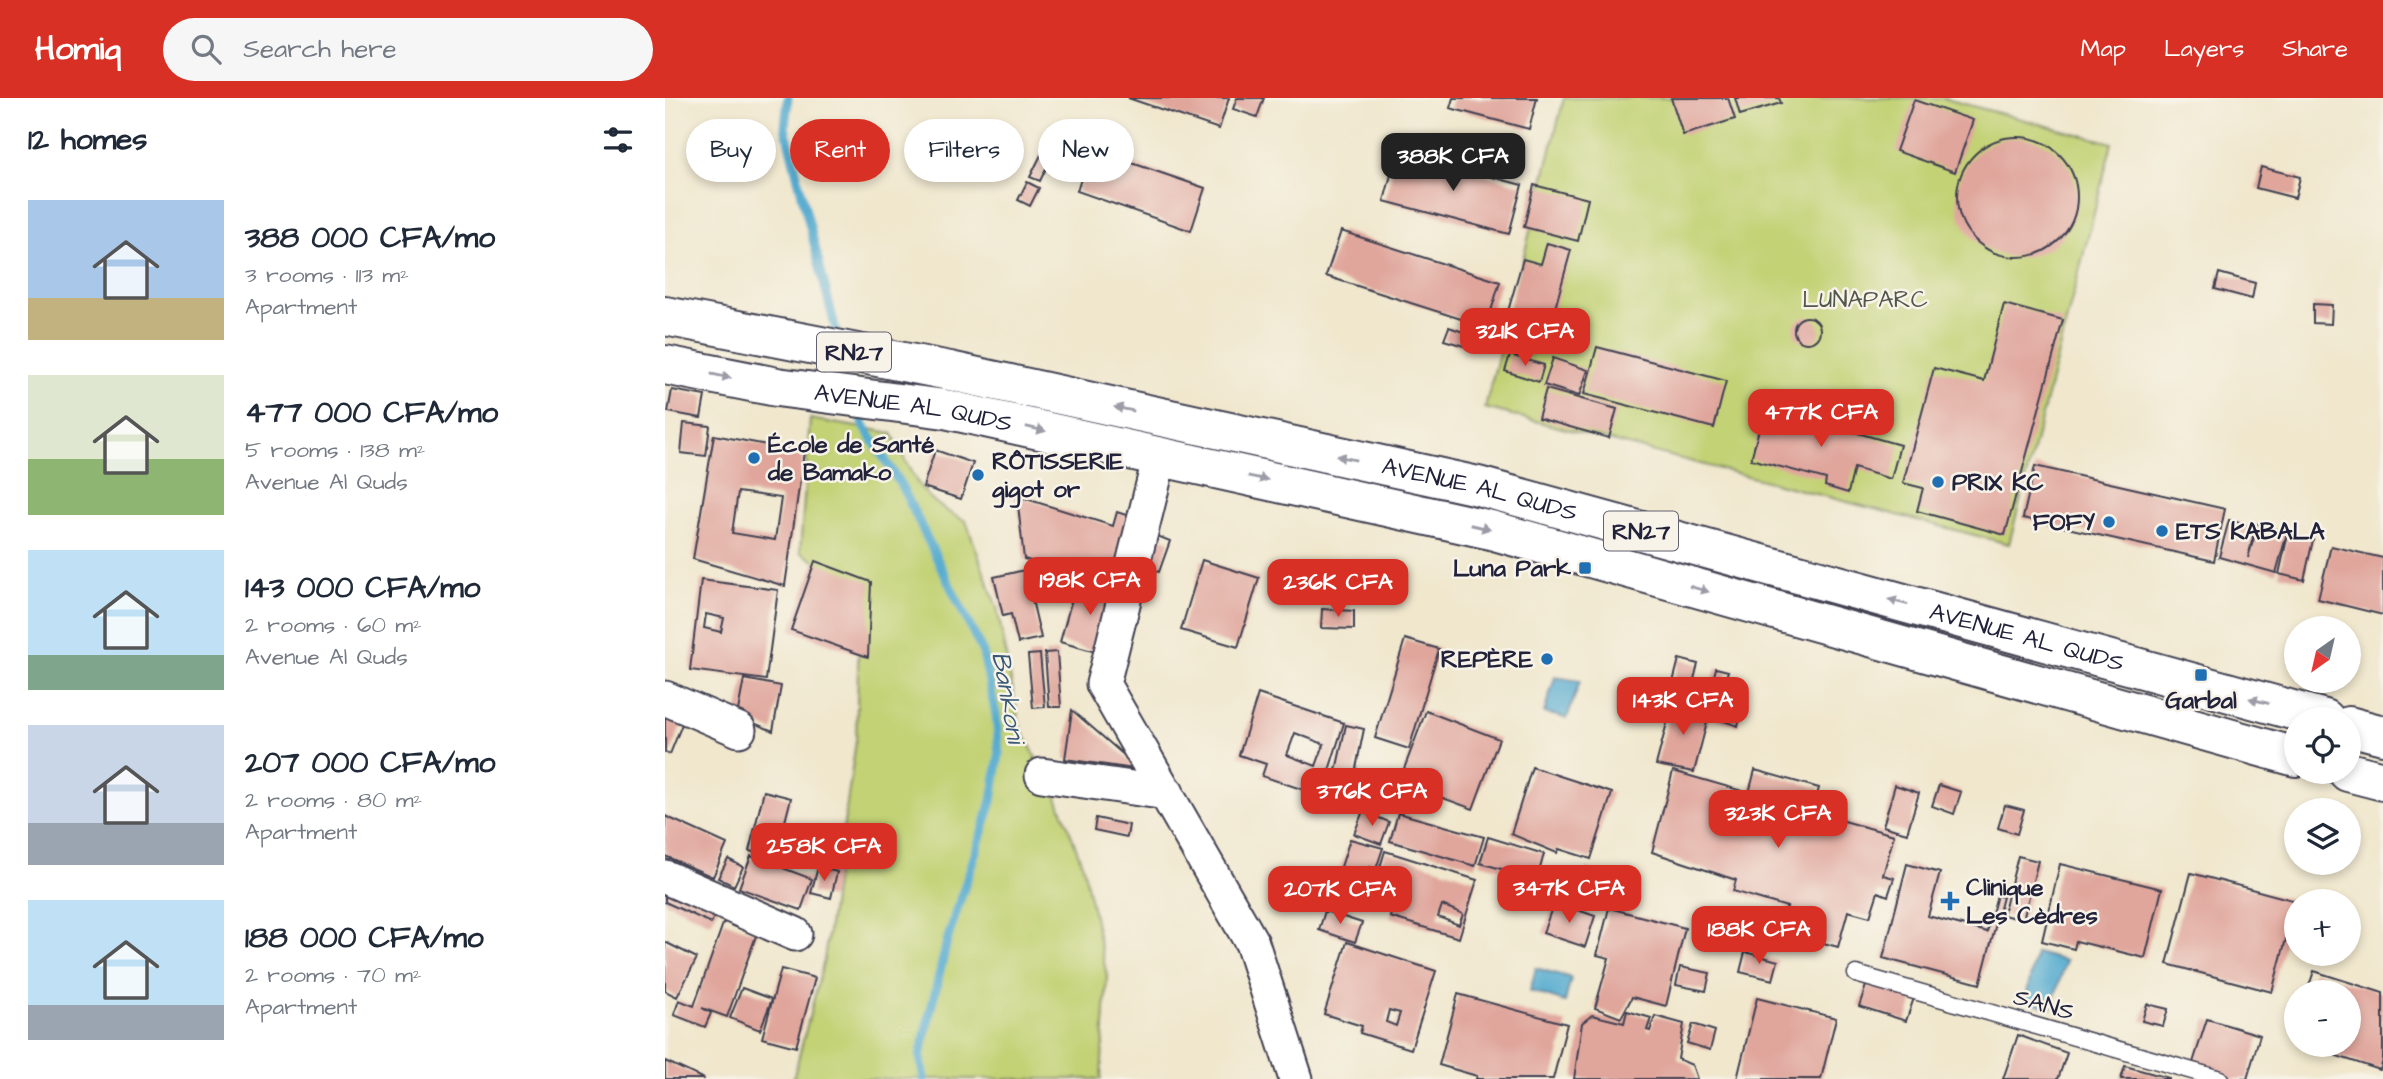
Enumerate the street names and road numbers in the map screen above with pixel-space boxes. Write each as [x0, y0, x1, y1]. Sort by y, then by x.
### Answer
road number: RN27 [817, 332, 891, 372]
street label: AVENUE AL QUDS [812, 376, 1015, 441]
street label: AVENUE AL QUDS [1379, 450, 1581, 531]
road number: RN27 [1604, 512, 1678, 550]
street label: AVENUE AL QUDS [1926, 595, 2128, 681]
street label: SANS [2010, 980, 2078, 1030]

